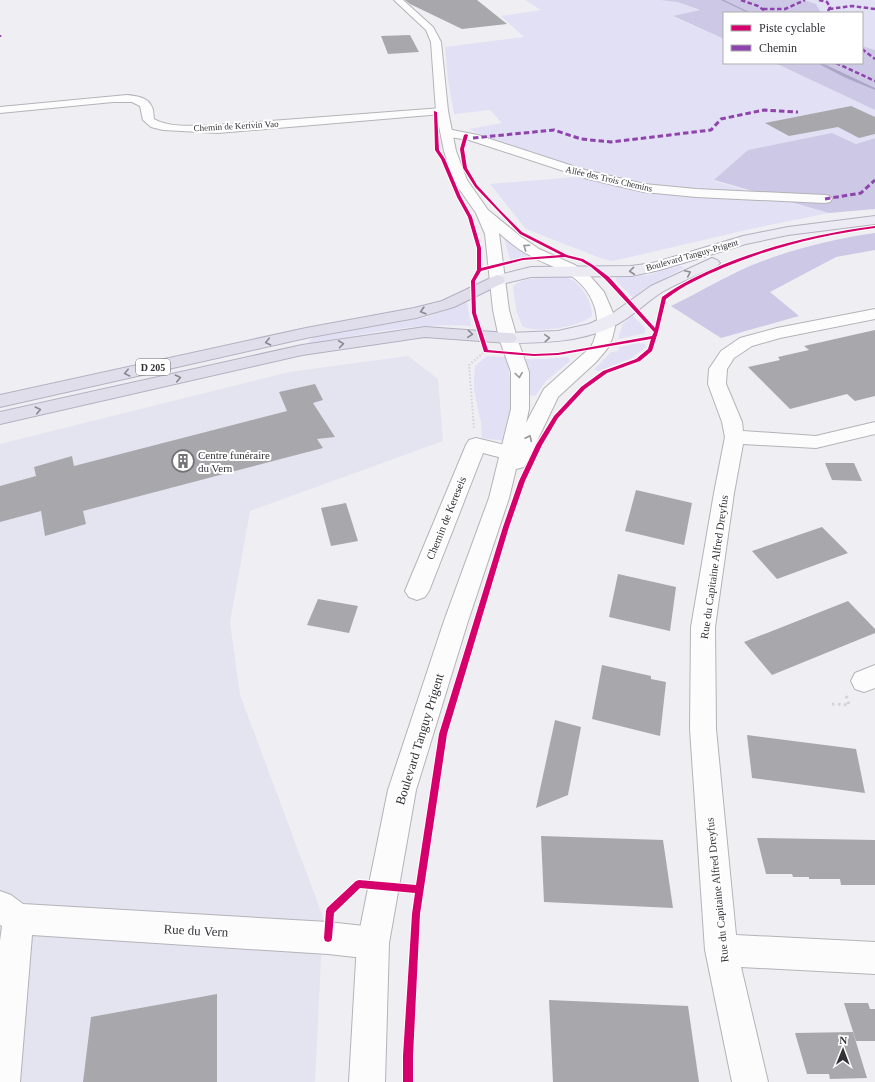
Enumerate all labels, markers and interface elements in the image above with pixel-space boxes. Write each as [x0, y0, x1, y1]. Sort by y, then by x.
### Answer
legend [723, 12, 863, 64]
text: Piste cyclable [759, 21, 825, 35]
text: Chemin [759, 41, 797, 55]
street label: Chemin de Kerivin Vao [193, 119, 279, 133]
street label: Allée des Trois Chemins [565, 164, 654, 194]
street label: Boulevard Tanguy-Prigent [645, 237, 740, 273]
one-way arrow [523, 244, 530, 251]
one-way arrow [629, 266, 635, 275]
one-way arrow [684, 270, 692, 278]
one-way arrow [420, 306, 427, 315]
one-way arrow [467, 329, 473, 338]
one-way arrow [544, 333, 550, 342]
one-way arrow [265, 337, 271, 345]
one-way arrow [338, 340, 344, 349]
road number: D 205 [136, 359, 170, 375]
one-way arrow [124, 368, 130, 376]
one-way arrow [515, 372, 524, 378]
one-way arrow [175, 374, 182, 382]
one-way arrow [35, 406, 41, 414]
one-way arrow [524, 435, 531, 443]
building icon: Centre funéraire du Vern [170, 448, 196, 474]
place label: Centre funéraire du Vern [198, 449, 270, 474]
street label: Chemin de Kereseis [424, 475, 468, 561]
street label: Rue du Capitaine Alfred Dreyfus [698, 494, 730, 640]
street label: Boulevard Tanguy Prigent [392, 671, 447, 807]
street label: Rue du Capitaine Alfred Dreyfus [703, 817, 731, 963]
street label: Rue du Vern [163, 921, 229, 940]
north arrow [823, 1030, 863, 1070]
text: N [839, 1034, 847, 1046]

